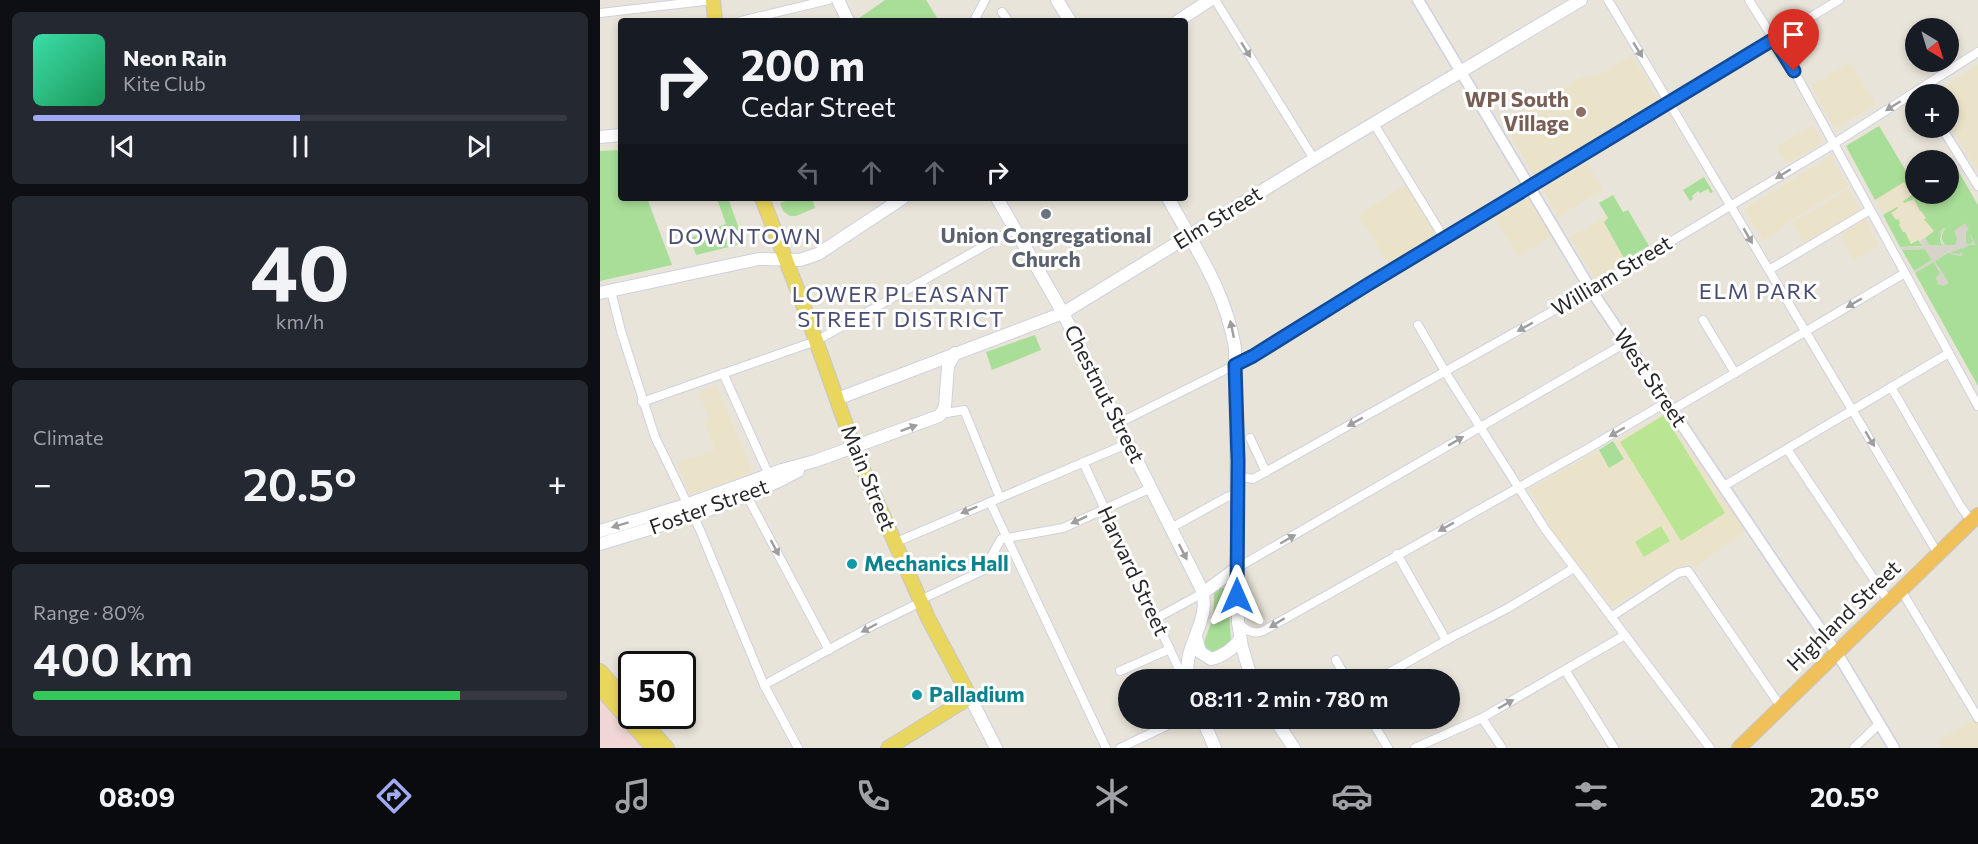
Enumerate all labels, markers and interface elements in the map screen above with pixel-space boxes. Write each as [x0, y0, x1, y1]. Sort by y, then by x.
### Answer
pin [1768, 9, 1819, 71]
icon: arrive [1777, 18, 1810, 51]
north arrow [1905, 18, 1959, 72]
map controls [1905, 18, 1959, 204]
text: 200 m [741, 38, 865, 90]
icon: right [642, 42, 720, 120]
one-way arrow [1240, 42, 1251, 58]
one-way arrow [1632, 42, 1643, 58]
text: Neon Rain [123, 44, 227, 71]
text: Kite Club [123, 71, 206, 95]
button: + [1905, 84, 1959, 138]
place label: WPI South Village [1465, 86, 1569, 135]
text: Cedar Street [741, 90, 896, 123]
one-way arrow [1885, 100, 1901, 111]
marker: WPI South Village [1574, 105, 1588, 119]
icon: previous [106, 130, 139, 163]
icon: pause [284, 130, 317, 163]
icon: next [462, 130, 495, 163]
button: − [1905, 150, 1959, 204]
icon: left [792, 156, 825, 189]
icon: ahead [855, 156, 888, 189]
icon: ahead [918, 156, 951, 189]
icon: right [981, 156, 1014, 189]
one-way arrow [1775, 168, 1791, 179]
street label: Elm Street [1168, 180, 1266, 254]
marker: Union Congregational Church [1039, 207, 1053, 221]
text: 40 [250, 222, 350, 317]
district label: DOWNTOWN [668, 222, 822, 249]
place label: Union Congregational Church [941, 222, 1151, 271]
one-way arrow [1743, 228, 1754, 244]
street label: William Street [1547, 229, 1676, 320]
district label: ELM PARK [1699, 277, 1819, 304]
district label: LOWER PLEASANT STREET DISTRICT [792, 280, 1010, 332]
one-way arrow [1845, 298, 1862, 308]
text: km/h [276, 309, 324, 333]
one-way arrow [1227, 319, 1236, 338]
street label: Chestnut Street [1060, 320, 1151, 466]
one-way arrow [1516, 322, 1533, 332]
street label: West Street [1609, 324, 1693, 431]
one-way arrow [1346, 417, 1363, 427]
street label: Main Street [837, 421, 902, 534]
one-way arrow [900, 422, 918, 432]
text: Climate [33, 425, 103, 449]
one-way arrow [1608, 426, 1625, 436]
one-way arrow [1865, 431, 1876, 447]
one-way arrow [1448, 435, 1464, 446]
text: 20.5° [243, 455, 357, 510]
text: − [33, 462, 52, 503]
text: + [548, 462, 567, 503]
street label: Foster Street [646, 473, 771, 539]
street label: Harvard Street [1093, 502, 1175, 639]
one-way arrow [960, 506, 978, 516]
one-way arrow [1070, 516, 1087, 525]
one-way arrow [611, 521, 629, 530]
one-way arrow [1438, 521, 1454, 532]
one-way arrow [1280, 534, 1296, 545]
one-way arrow [770, 540, 780, 557]
one-way arrow [1179, 544, 1188, 561]
place label: Mechanics Hall [864, 550, 1009, 575]
street label: Highland Street [1781, 554, 1905, 675]
marker: Mechanics Hall [845, 557, 859, 571]
position arrow [1205, 564, 1269, 628]
text: Range · 80% [33, 600, 145, 624]
one-way arrow [1269, 617, 1285, 628]
one-way arrow [860, 624, 877, 633]
text: 400 km [33, 630, 193, 685]
speed limit sign: 50 [618, 651, 696, 729]
place label: Palladium [929, 681, 1025, 706]
text: 08:11 · 2 min · 780 m [1190, 685, 1388, 712]
marker: Palladium [910, 688, 924, 702]
one-way arrow [1498, 699, 1515, 709]
icon: directions [373, 775, 415, 817]
icon: music [612, 775, 654, 817]
icon: phone [852, 775, 894, 817]
icon: climate [1091, 775, 1133, 817]
icon: car [1331, 775, 1373, 817]
icon: filters [1570, 775, 1612, 817]
text: 08:09 [99, 780, 175, 813]
text: 20.5° [1810, 780, 1879, 813]

